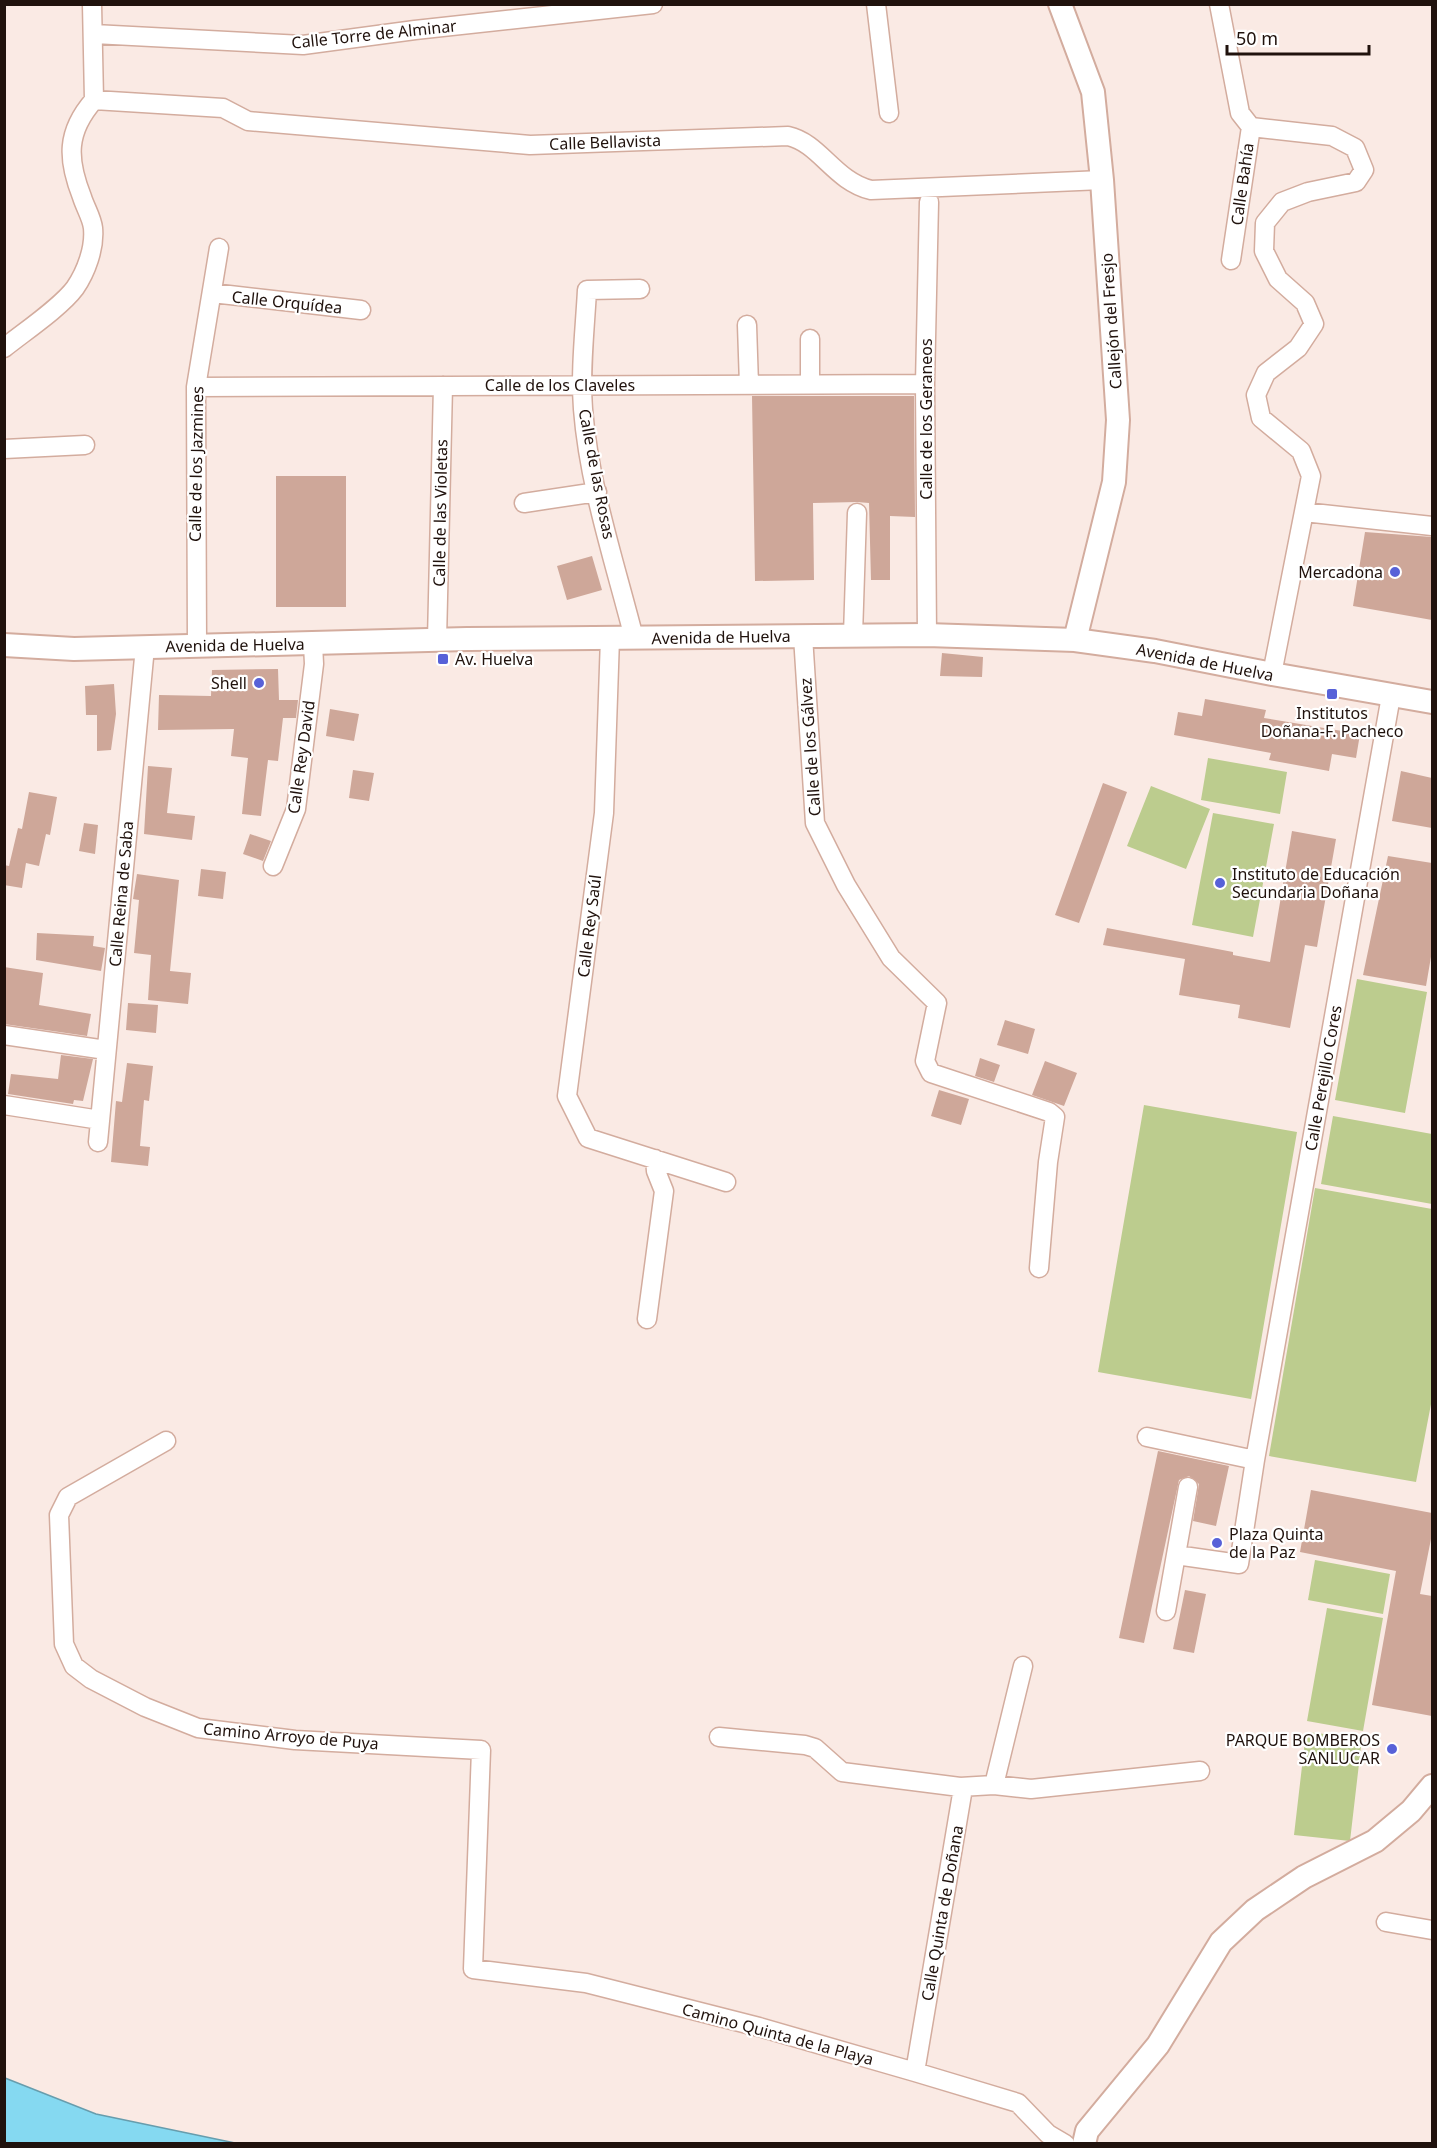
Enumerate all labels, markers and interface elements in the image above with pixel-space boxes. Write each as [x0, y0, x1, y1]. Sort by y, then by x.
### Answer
street label: Calle Torre de Alminar [290, 14, 458, 54]
scale bar [1227, 18, 1370, 56]
text: 50 m [1236, 26, 1278, 50]
street label: Calle Bellavista [549, 129, 661, 155]
street label: Calle Bahía [1225, 141, 1259, 227]
street label: Callejón del Fresjo [1095, 252, 1127, 390]
street label: Calle Orquídea [231, 285, 343, 319]
street label: Calle de los Geraneos [915, 338, 937, 500]
street label: Calle de los Claveles [485, 374, 635, 396]
street label: Calle de los Jazmines [184, 386, 208, 542]
street label: Calle de las Rosas [574, 407, 620, 541]
street label: Calle de las Violetas [428, 439, 452, 587]
place label: Mercadona [1298, 561, 1383, 583]
marker: Mercadona [1388, 565, 1402, 579]
street label: Avenida de Huelva [651, 625, 791, 649]
street label: Avenida de Huelva [165, 633, 305, 657]
street label: Avenida de Huelva [1134, 638, 1276, 686]
place label: Av. Huelva [455, 648, 533, 670]
marker: Av. Huelva [436, 652, 450, 666]
place label: Shell [211, 672, 247, 694]
marker: Shell [252, 676, 266, 690]
street label: Calle de los Gálvez [794, 677, 826, 817]
marker: Institutos Doñana-F. Pacheco [1325, 687, 1339, 701]
street label: Calle Rey David [282, 699, 320, 815]
place label: Institutos Doñana-F. Pacheco [1261, 702, 1403, 742]
street label: Calle Reina de Saba [104, 820, 138, 968]
place label: Instituto de Educación Secundaria Doñana [1232, 863, 1400, 903]
street label: Calle Rey Saúl [572, 873, 606, 979]
marker: Instituto de Educación Secundaria Doñana [1213, 876, 1227, 890]
street label: Calle Perejillo Cores [1299, 1003, 1347, 1153]
place label: Plaza Quinta de la Paz [1229, 1523, 1324, 1563]
marker: Plaza Quinta de la Paz [1210, 1536, 1224, 1550]
street label: Camino Arroyo de Puya [202, 1717, 380, 1755]
place label: PARQUE BOMBEROS SANLUCAR [1226, 1729, 1380, 1769]
marker: PARQUE BOMBEROS SANLUCAR [1385, 1742, 1399, 1756]
street label: Calle Quinta de Doñana [916, 1823, 968, 2003]
street label: Camino Quinta de la Playa [680, 1998, 876, 2070]

